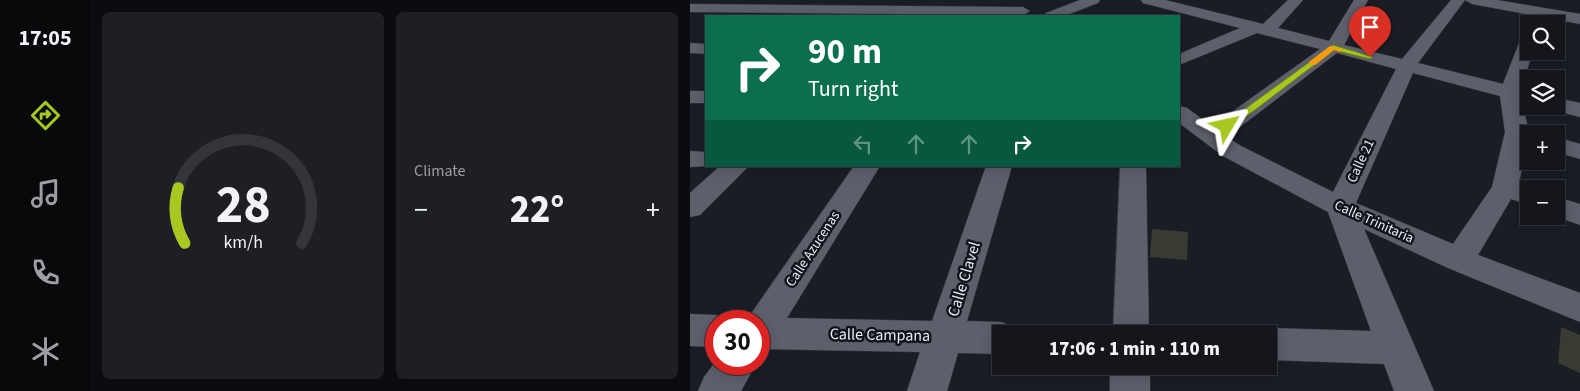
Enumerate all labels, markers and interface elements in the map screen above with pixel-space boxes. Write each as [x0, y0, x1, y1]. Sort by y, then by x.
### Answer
pin [1349, 6, 1391, 57]
icon: arrive [1356, 13, 1384, 41]
map controls [1520, 15, 1565, 225]
button: search [1520, 15, 1565, 60]
text: 17:05 [18, 22, 72, 54]
text: 90 m [808, 27, 882, 77]
icon: right [725, 35, 790, 100]
button: layers [1520, 70, 1565, 115]
text: Turn right [808, 73, 898, 105]
icon: directions [28, 98, 63, 133]
position arrow [1200, 99, 1252, 151]
button: + [1520, 125, 1565, 170]
icon: left [849, 130, 877, 158]
icon: ahead [902, 130, 930, 158]
icon: ahead [955, 130, 983, 158]
icon: right [1008, 130, 1036, 158]
street label: Calle 21 [1342, 136, 1380, 186]
text: Climate [414, 160, 465, 182]
text: 28 [216, 169, 270, 243]
icon: music [28, 176, 63, 211]
button: − [1520, 180, 1565, 225]
text: 22° [510, 183, 564, 237]
text: − [414, 190, 428, 230]
text: + [646, 190, 660, 230]
street label: Calle Trinitaria [1331, 196, 1417, 248]
street label: Calle Azucenas [781, 207, 845, 291]
text: km/h [223, 230, 263, 255]
street label: Calle Clavel [942, 239, 986, 319]
icon: phone [28, 255, 63, 290]
speed limit sign: 30 [705, 310, 770, 375]
street label: Calle Campana [830, 323, 930, 347]
icon: climate [28, 334, 63, 369]
text: 17:06 · 1 min · 110 m [1049, 336, 1220, 363]

